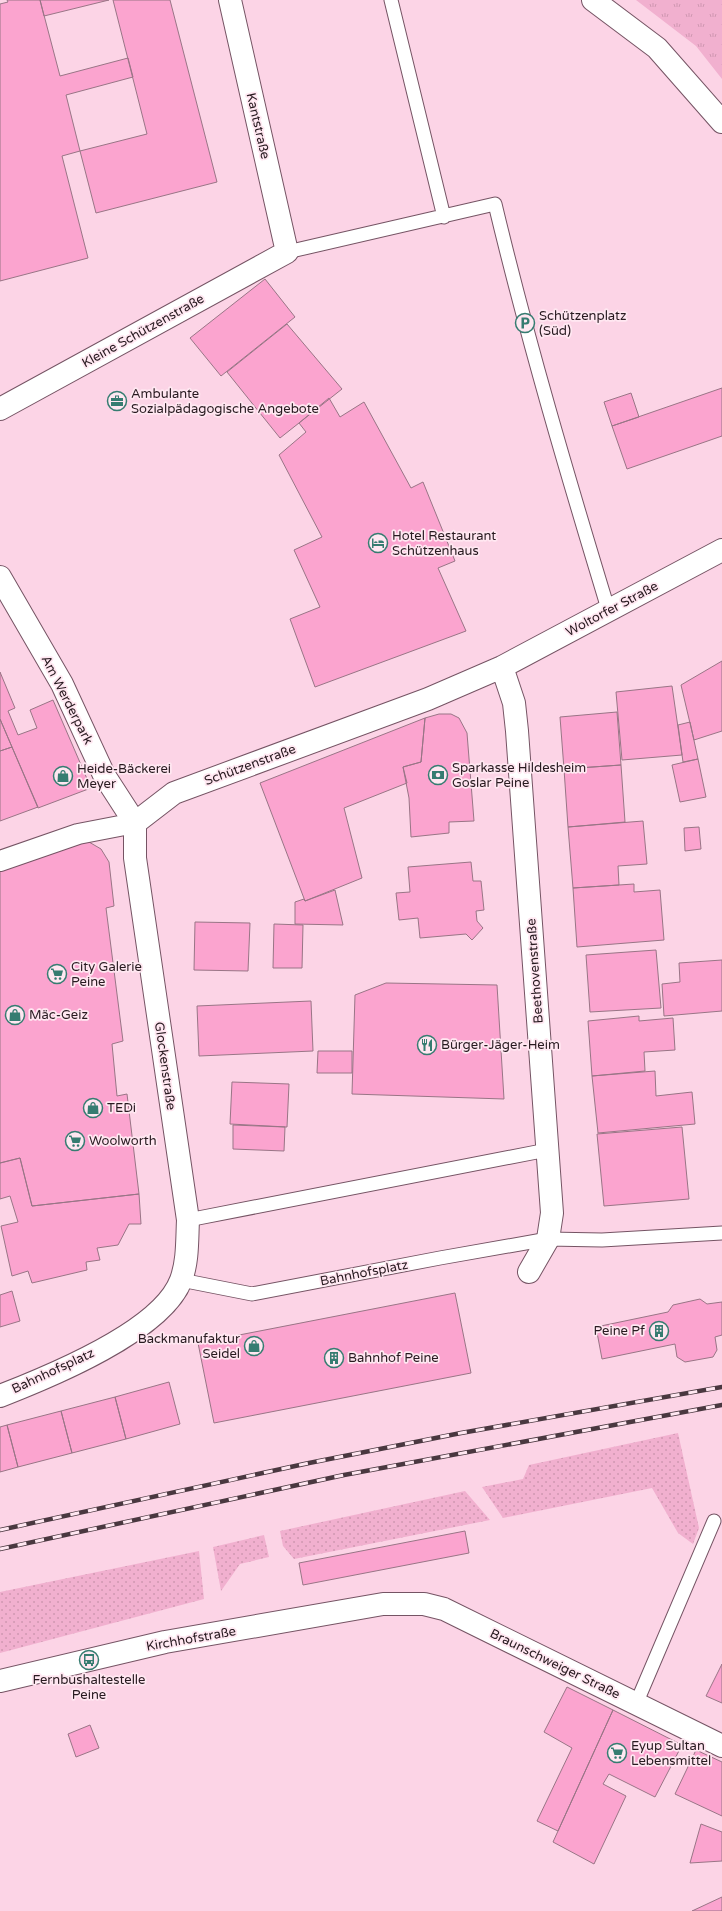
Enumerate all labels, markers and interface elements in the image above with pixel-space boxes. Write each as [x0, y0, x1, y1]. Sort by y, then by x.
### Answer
street label: Kantstraße [243, 91, 273, 161]
street label: Kleine Schützenstraße [79, 291, 207, 371]
place label: Schützenplatz (Süd) [539, 308, 626, 339]
parking icon: Schützenplatz (Süd) [514, 312, 536, 334]
place label: Ambulante Sozialpädagogische Angebote [131, 386, 319, 417]
office icon: Ambulante Sozialpädagogische Angebote [106, 390, 128, 412]
place label: Hotel Restaurant Schützenhaus [392, 528, 496, 559]
hotel icon: Hotel Restaurant Schützenhaus [367, 532, 389, 554]
street label: Woltorfer Straße [563, 578, 661, 640]
street label: Am Werderpark [38, 653, 96, 747]
street label: Schützenstraße [202, 741, 298, 789]
place label: Sparkasse Hildesheim Goslar Peine [452, 760, 586, 791]
place label: Heide-Bäckerei Meyer [77, 761, 171, 792]
bank icon: Sparkasse Hildesheim Goslar Peine [427, 764, 449, 786]
shop icon: Heide-Bäckerei Meyer [52, 765, 74, 787]
street label: Beethovenstraße [523, 918, 547, 1024]
place label: City Galerie Peine [71, 959, 142, 990]
supermarket icon: City Galerie Peine [46, 963, 68, 985]
shop icon: Mäc-Geiz [4, 1004, 26, 1026]
place label: Mäc-Geiz [29, 1007, 88, 1023]
street label: Glockenstraße [151, 1021, 179, 1111]
restaurant icon: Bürger-Jäger-Heim [416, 1034, 438, 1056]
place label: Bürger-Jäger-Heim [441, 1037, 560, 1053]
shop icon: TEDi [82, 1097, 104, 1119]
place label: TEDi [107, 1100, 136, 1116]
supermarket icon: Woolworth [64, 1130, 86, 1152]
place label: Woolworth [89, 1133, 157, 1149]
street label: Bahnhofsplatz [319, 1257, 409, 1289]
building icon: Peine Pf [648, 1320, 670, 1342]
place label: Peine Pf [593, 1323, 645, 1339]
place label: Backmanufaktur Seidel [138, 1331, 240, 1362]
shop icon: Backmanufaktur Seidel [243, 1335, 265, 1357]
street label: Bahnhofsplatz [9, 1345, 97, 1397]
building icon: Bahnhof Peine [323, 1347, 345, 1369]
place label: Bahnhof Peine [348, 1350, 439, 1366]
street label: Kirchhofstraße [145, 1623, 237, 1655]
street label: Braunschweiger Straße [487, 1625, 623, 1703]
bus stop icon: Fernbushaltestelle Peine [78, 1649, 100, 1671]
place label: Fernbushaltestelle Peine [33, 1672, 145, 1703]
place label: Eyup Sultan Lebensmittel [631, 1738, 711, 1769]
supermarket icon: Eyup Sultan Lebensmittel [606, 1742, 628, 1764]

